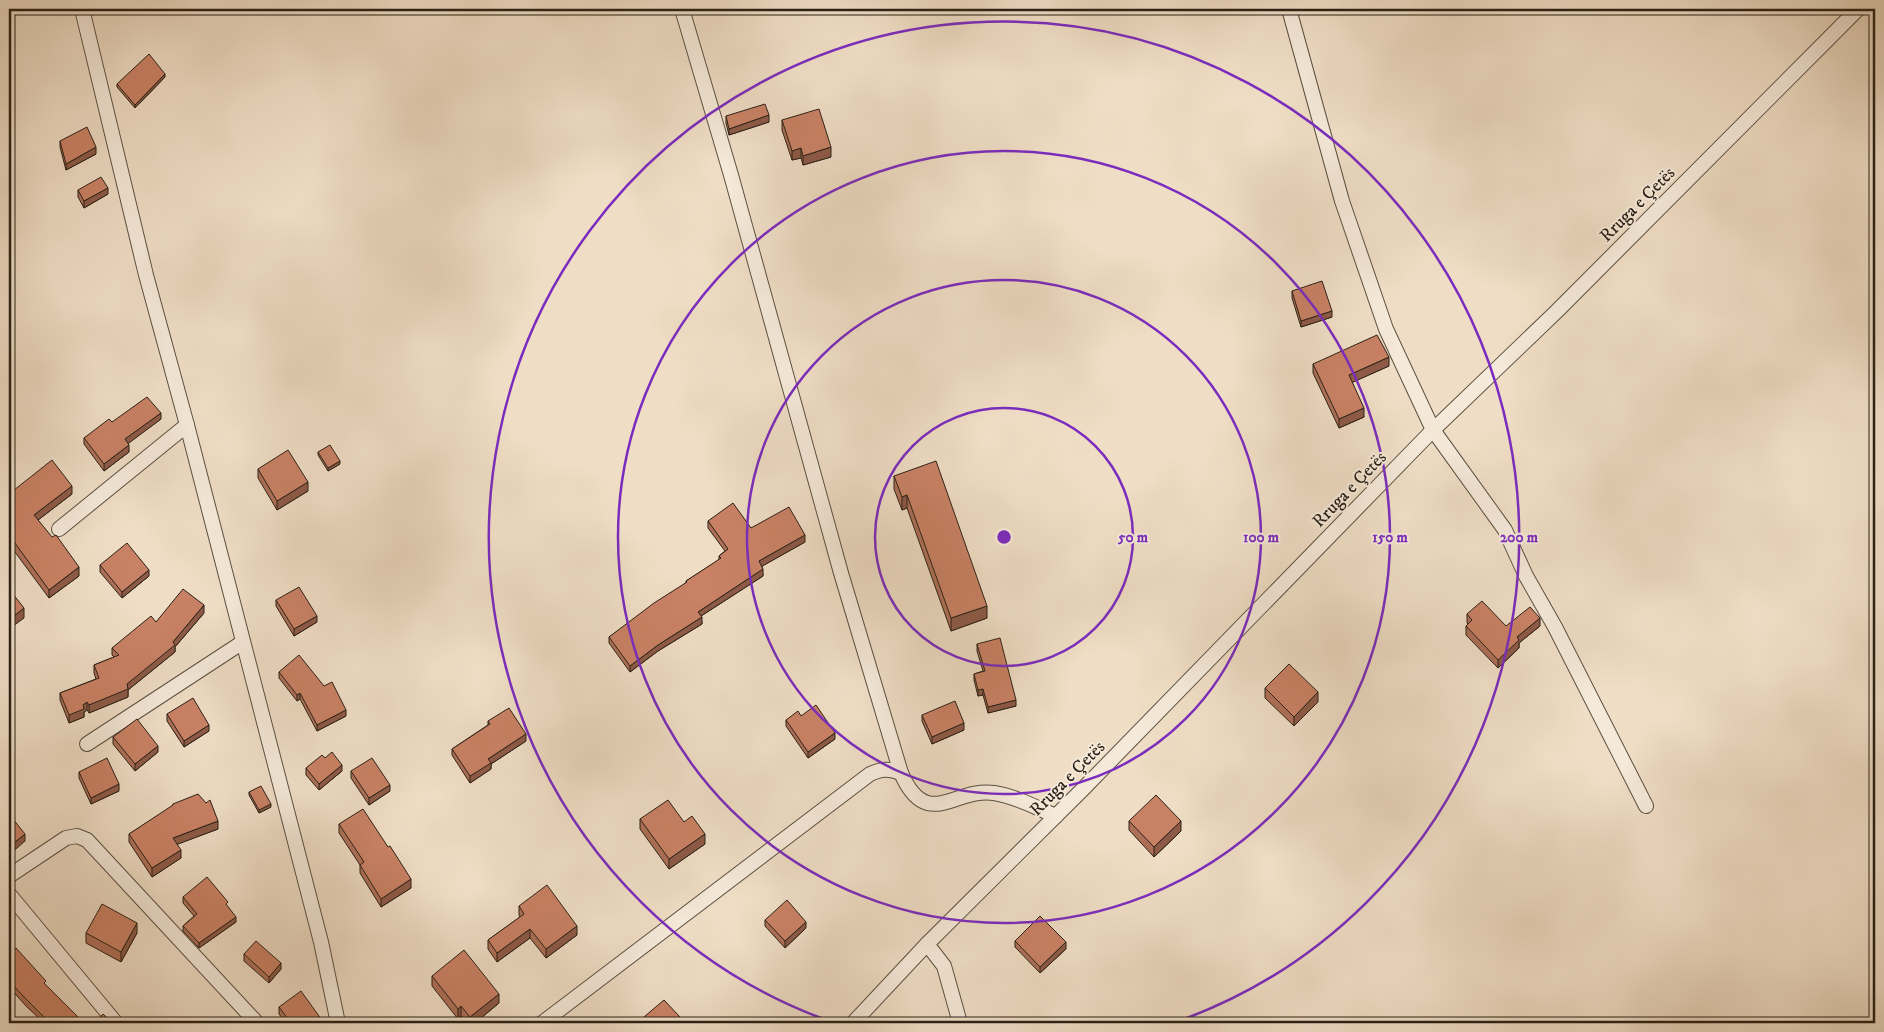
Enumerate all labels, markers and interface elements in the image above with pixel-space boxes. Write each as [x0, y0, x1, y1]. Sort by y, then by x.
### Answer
street label: Rruga e Çetës [1595, 162, 1680, 247]
street label: Rruga e Çetës [1308, 447, 1392, 532]
centre of rings [995, 528, 1013, 546]
text: 50 m [1117, 528, 1149, 547]
text: 100 m [1243, 528, 1280, 547]
text: 150 m [1372, 528, 1408, 547]
text: 200 m [1500, 528, 1539, 547]
street label: Rruga e Çetës [1025, 736, 1110, 821]

